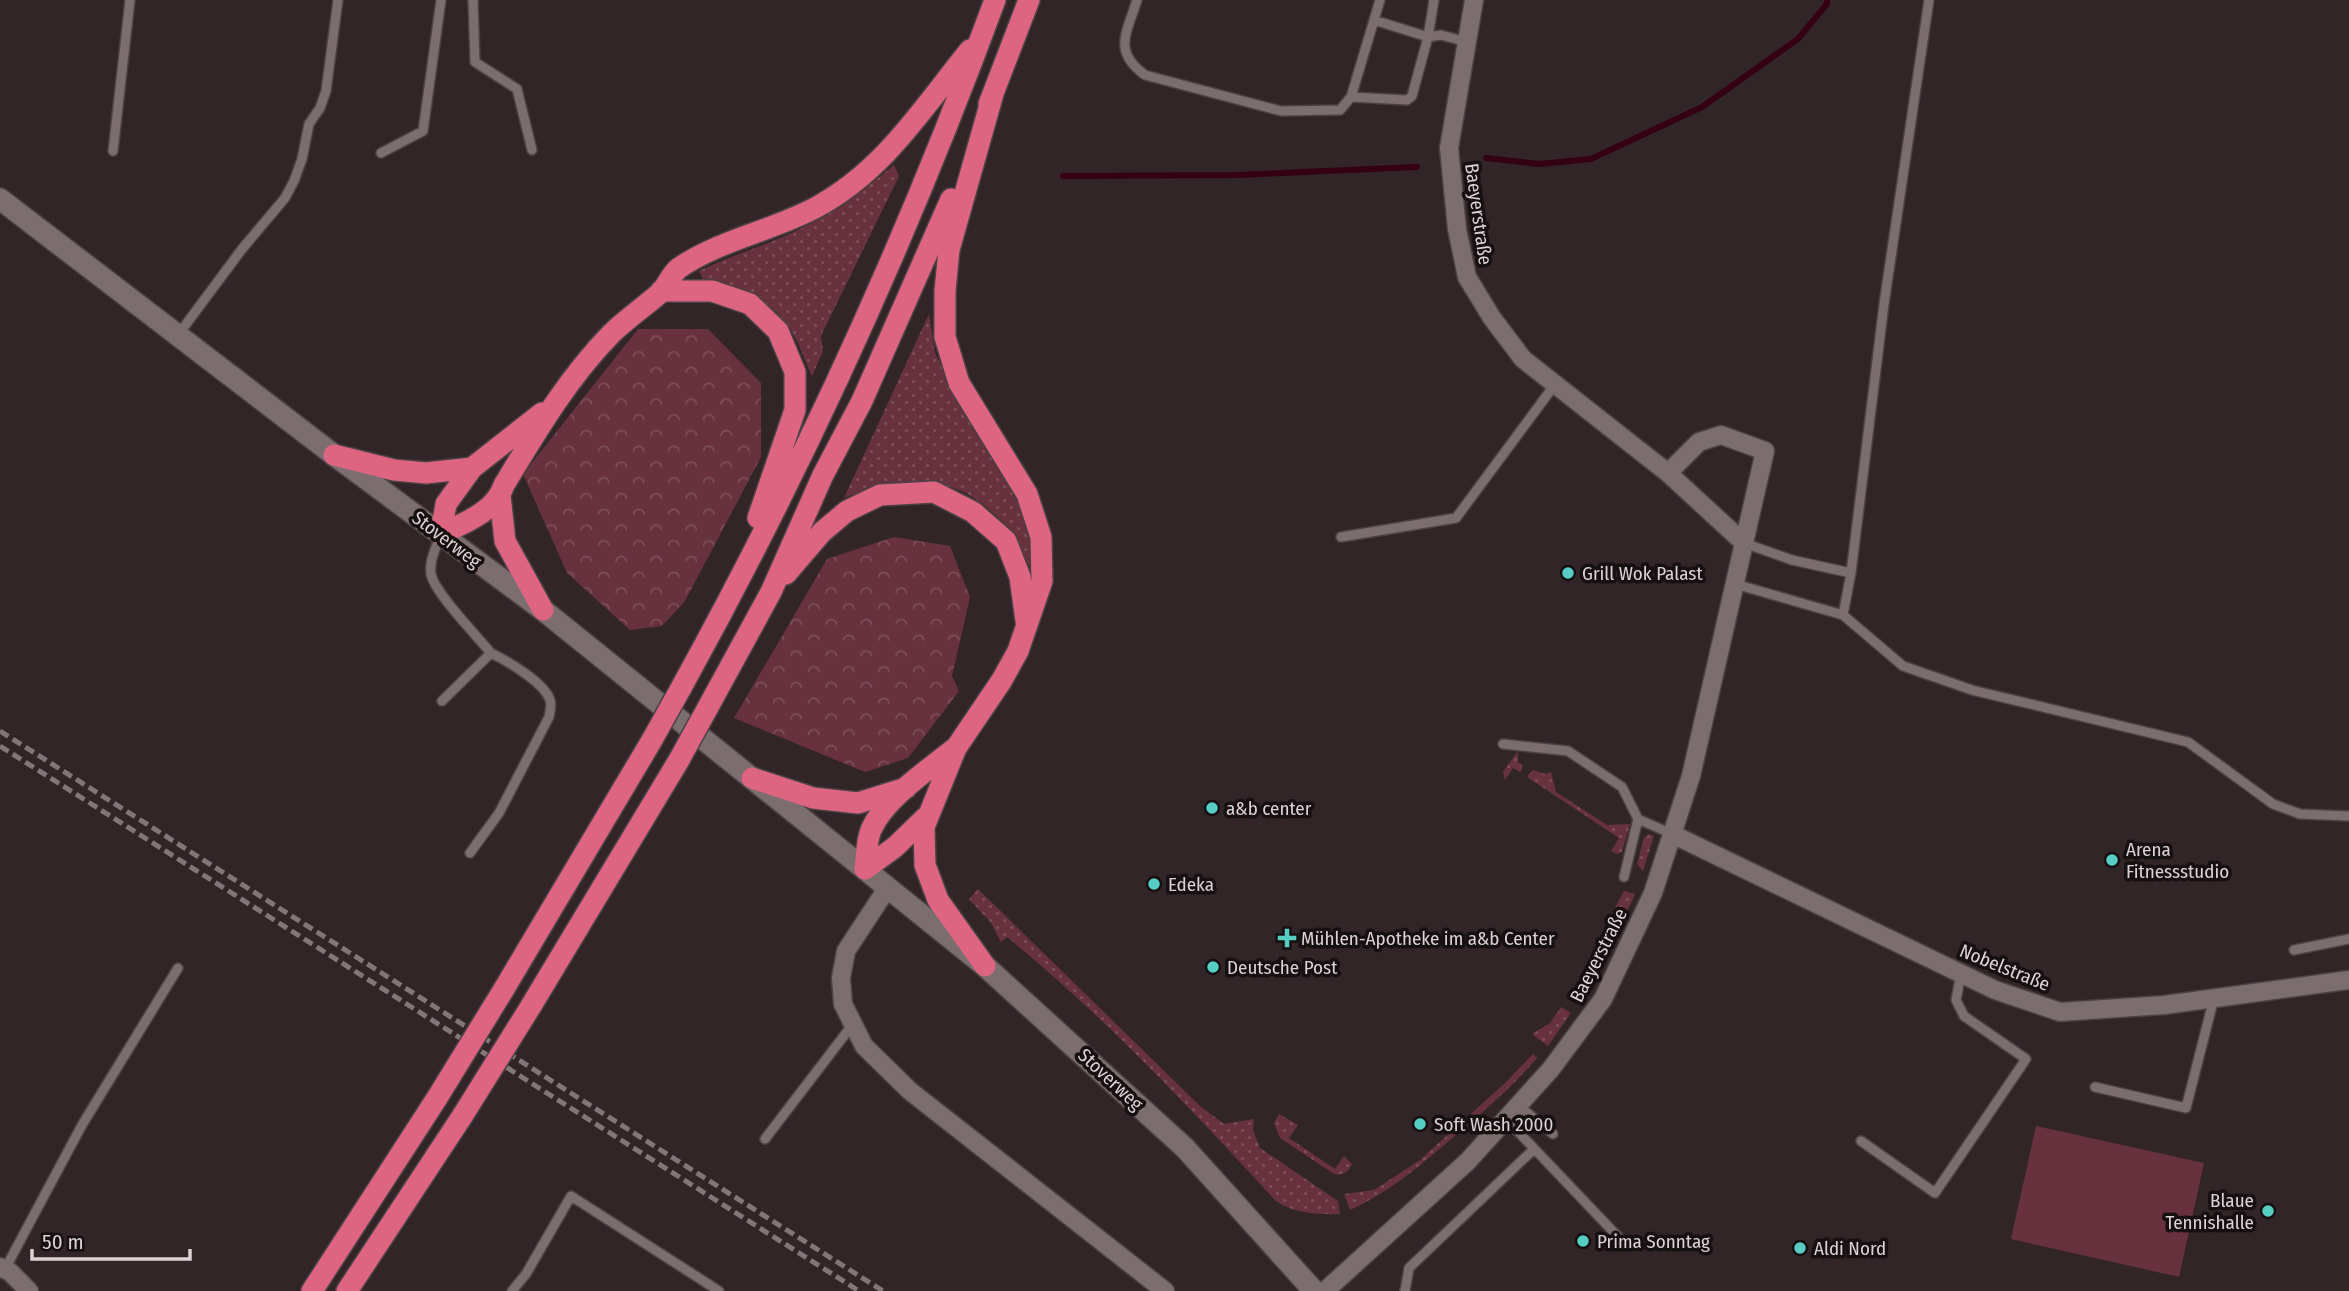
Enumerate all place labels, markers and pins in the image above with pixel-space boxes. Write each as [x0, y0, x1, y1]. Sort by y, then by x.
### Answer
place label: Grill Wok Palast [1582, 562, 1703, 585]
marker: Grill Wok Palast [1560, 565, 1576, 581]
place label: a&b center [1226, 797, 1312, 820]
marker: a&b center [1204, 800, 1220, 816]
place label: Arena Fitnessstudio [2126, 838, 2229, 883]
marker: Arena Fitnessstudio [2104, 852, 2120, 868]
place label: Edeka [1168, 873, 1214, 896]
marker: Edeka [1146, 876, 1162, 892]
place label: Mühlen-Apotheke im a&b Center [1301, 927, 1555, 950]
marker: Mühlen-Apotheke im a&b Center [1279, 930, 1295, 946]
place label: Deutsche Post [1227, 956, 1338, 979]
marker: Deutsche Post [1205, 959, 1221, 975]
place label: Soft Wash 2000 [1434, 1113, 1553, 1136]
marker: Soft Wash 2000 [1412, 1116, 1428, 1132]
place label: Blaue Tennishalle [2165, 1189, 2254, 1234]
marker: Blaue Tennishalle [2260, 1203, 2276, 1219]
place label: Prima Sonntag [1597, 1230, 1710, 1253]
marker: Prima Sonntag [1575, 1233, 1591, 1249]
place label: Aldi Nord [1814, 1237, 1886, 1260]
marker: Aldi Nord [1792, 1240, 1808, 1256]

